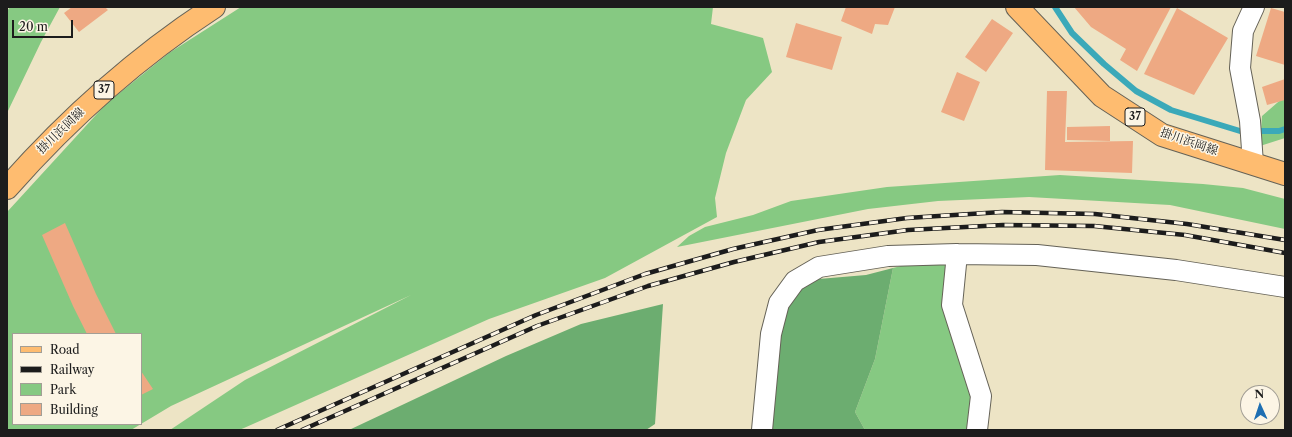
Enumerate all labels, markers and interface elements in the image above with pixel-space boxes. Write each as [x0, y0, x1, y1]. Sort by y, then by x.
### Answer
scale bar [14, 12, 75, 38]
text: 20 m [19, 19, 48, 34]
road number: 37 [94, 81, 114, 99]
street label: 掛川浜岡線 [34, 105, 88, 157]
road number: 37 [1125, 108, 1145, 126]
street label: 掛川浜岡線 [1158, 125, 1220, 159]
legend [12, 333, 142, 425]
text: Road [50, 342, 80, 357]
text: Railway [50, 362, 95, 377]
text: Park [50, 382, 76, 397]
north arrow [1240, 385, 1280, 425]
text: N [1254, 387, 1265, 401]
text: Building [50, 402, 98, 417]

